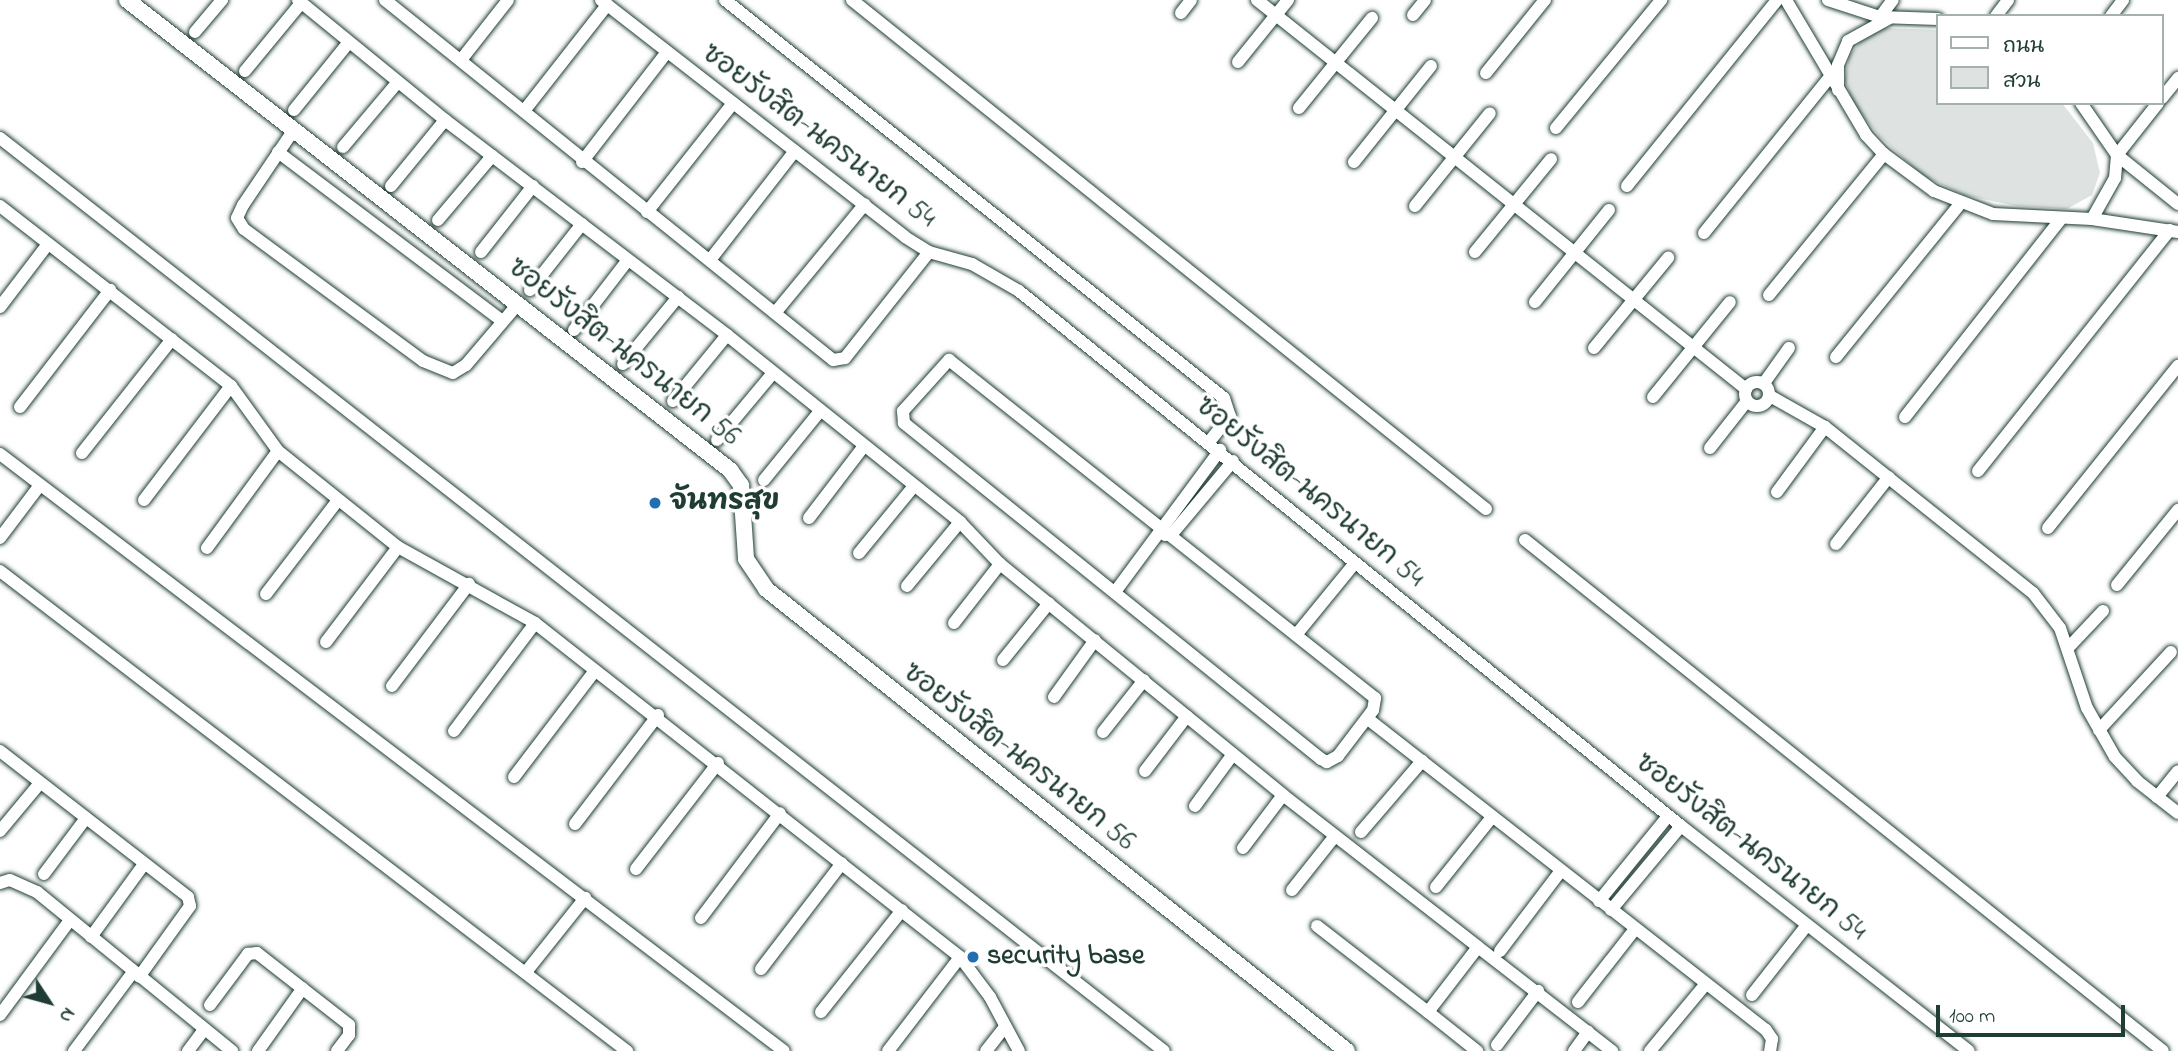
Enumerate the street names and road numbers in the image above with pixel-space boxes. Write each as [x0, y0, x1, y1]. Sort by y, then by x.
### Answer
street label: ซอยรังสิต-นครนายก 54 [694, 38, 942, 236]
street label: ซอยรังสิต-นครนายก 56 [500, 252, 746, 454]
street label: ซอยรังสิต-นครนายก 54 [1188, 390, 1430, 596]
street label: ซอยรังสิต-นครนายก 56 [895, 657, 1141, 859]
street label: ซอยรังสิต-นครนายก 54 [1627, 747, 1873, 949]

